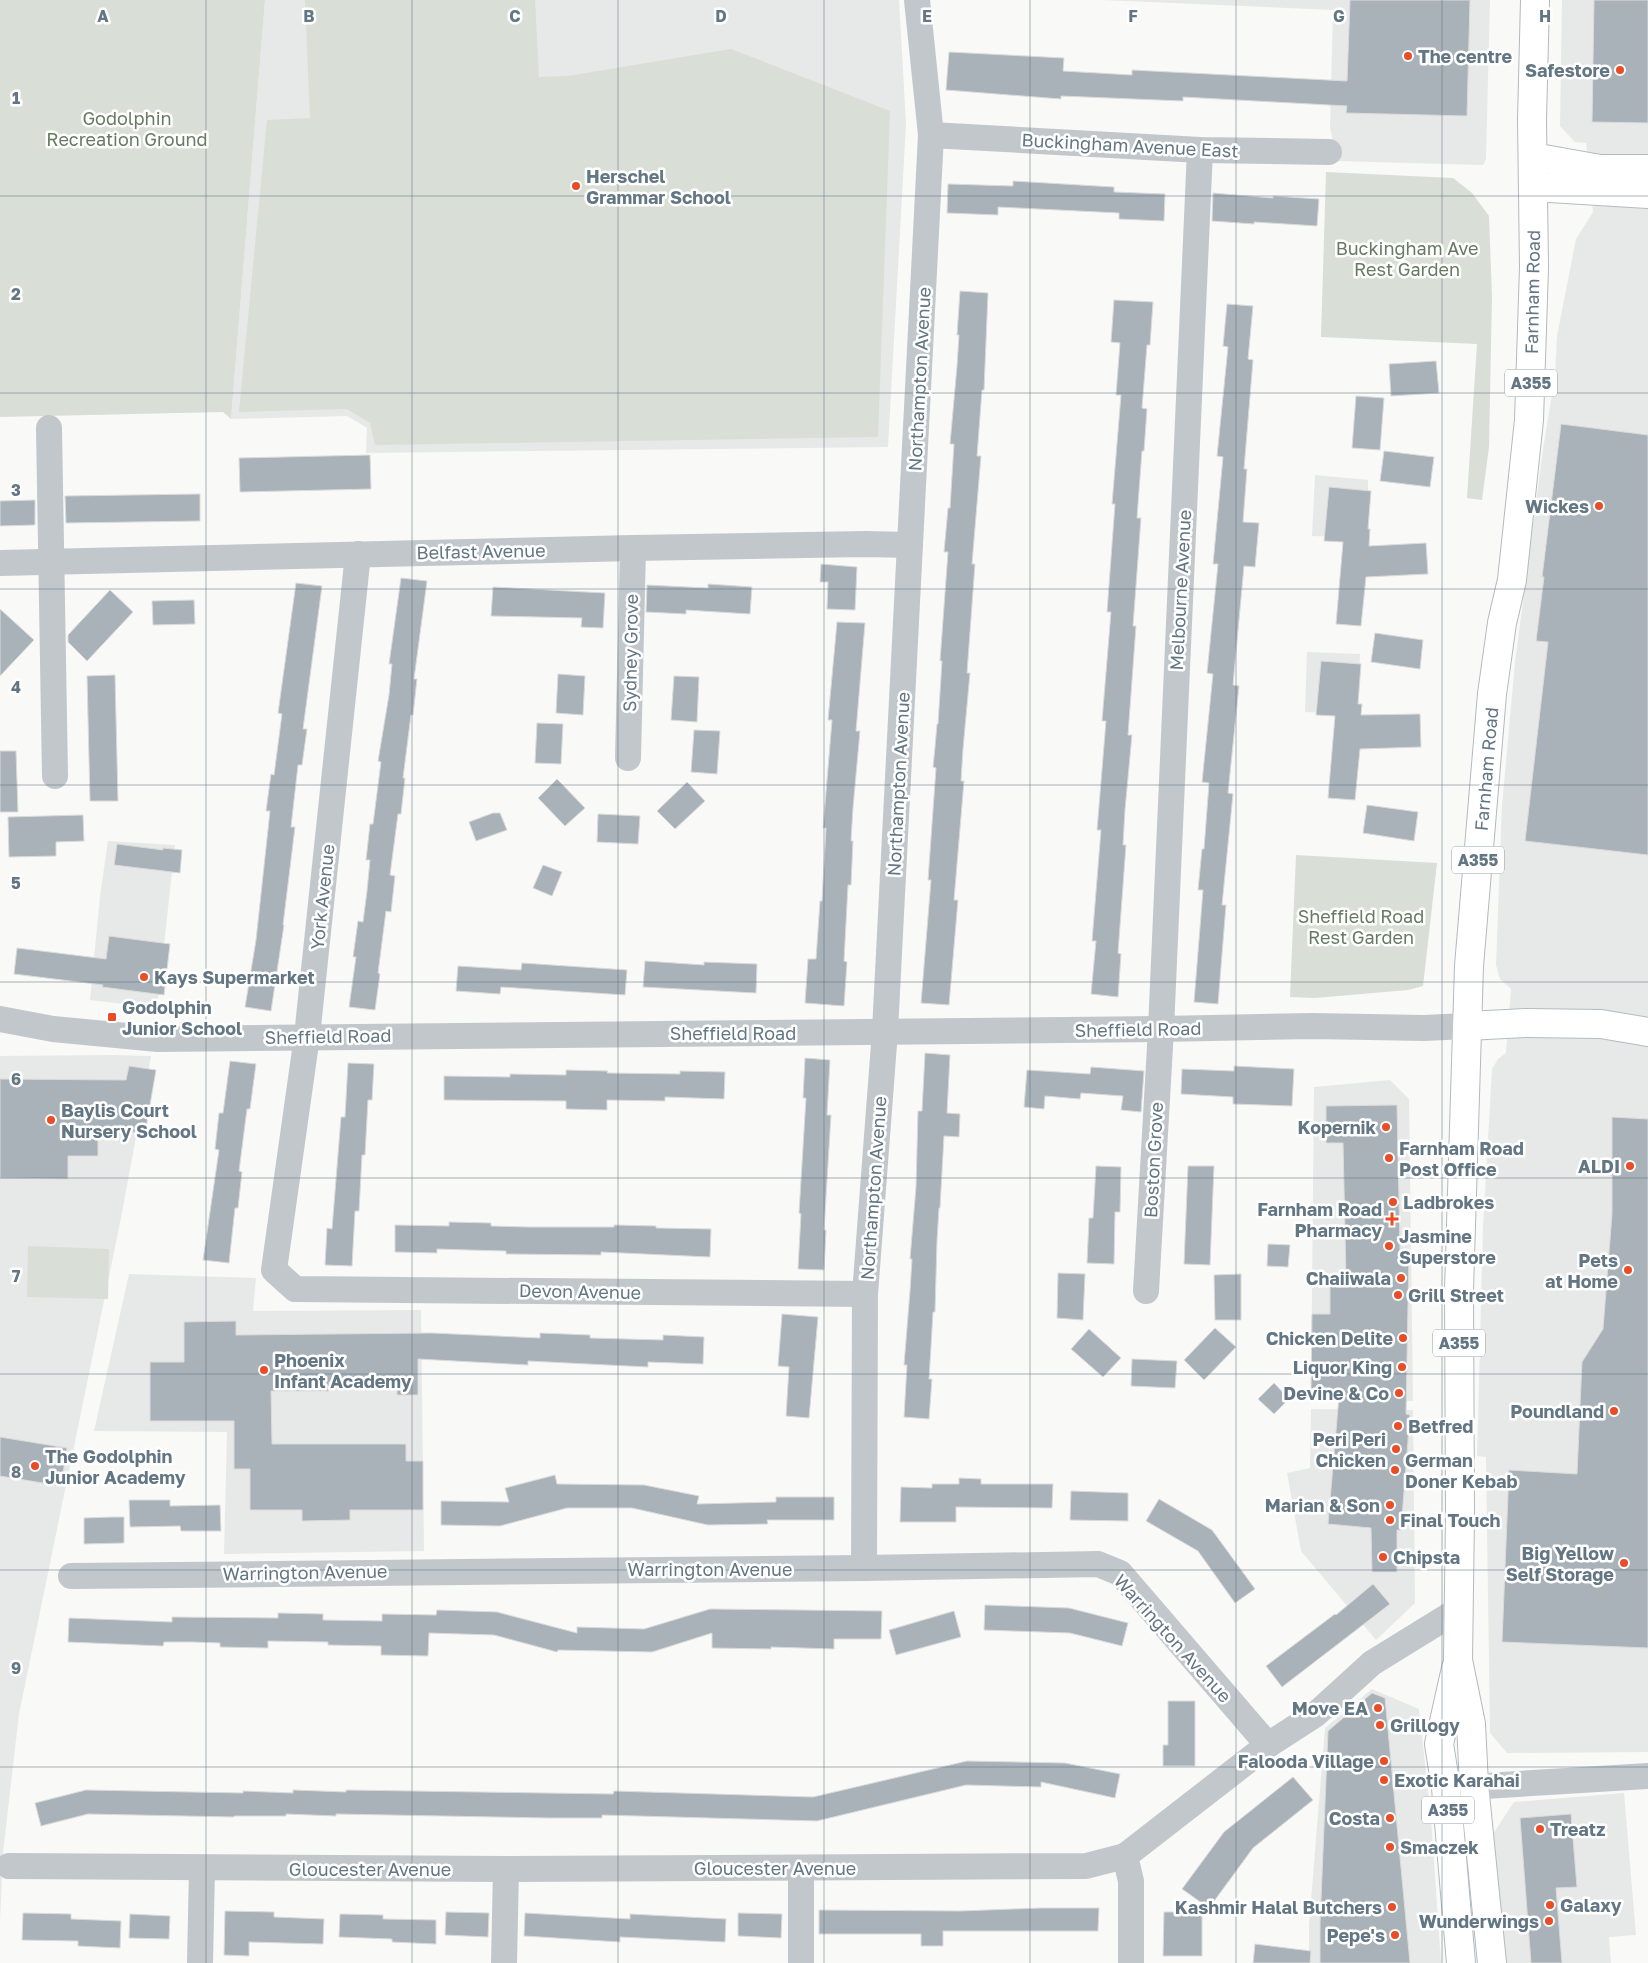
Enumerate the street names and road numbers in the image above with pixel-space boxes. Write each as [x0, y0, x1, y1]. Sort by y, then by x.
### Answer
street label: Buckingham Avenue East [1021, 128, 1239, 162]
street label: Farnham Road [1520, 230, 1544, 354]
street label: Northampton Avenue [903, 286, 935, 472]
road number: A355 [1505, 369, 1557, 396]
street label: Melbourne Avenue [1165, 509, 1195, 671]
street label: Belfast Avenue [416, 539, 546, 563]
street label: Sydney Grove [618, 594, 642, 712]
street label: Northampton Avenue [882, 691, 914, 877]
street label: Farnham Road [1470, 706, 1502, 832]
street label: York Avenue [306, 843, 338, 951]
road number: A355 [1452, 846, 1504, 874]
street label: Sheffield Road [1074, 1017, 1202, 1041]
street label: Sheffield Road [670, 1022, 796, 1044]
street label: Sheffield Road [264, 1024, 392, 1048]
street label: Northampton Avenue [856, 1095, 890, 1281]
street label: Boston Grove [1139, 1101, 1167, 1219]
street label: Devon Avenue [519, 1279, 641, 1303]
road number: A355 [1433, 1330, 1485, 1356]
street label: Warrington Avenue [628, 1558, 792, 1580]
street label: Warrington Avenue [222, 1560, 388, 1584]
street label: Warrington Avenue [1110, 1569, 1236, 1707]
road number: A355 [1422, 1796, 1474, 1824]
street label: Gloucester Avenue [694, 1857, 856, 1879]
street label: Gloucester Avenue [289, 1858, 451, 1880]

